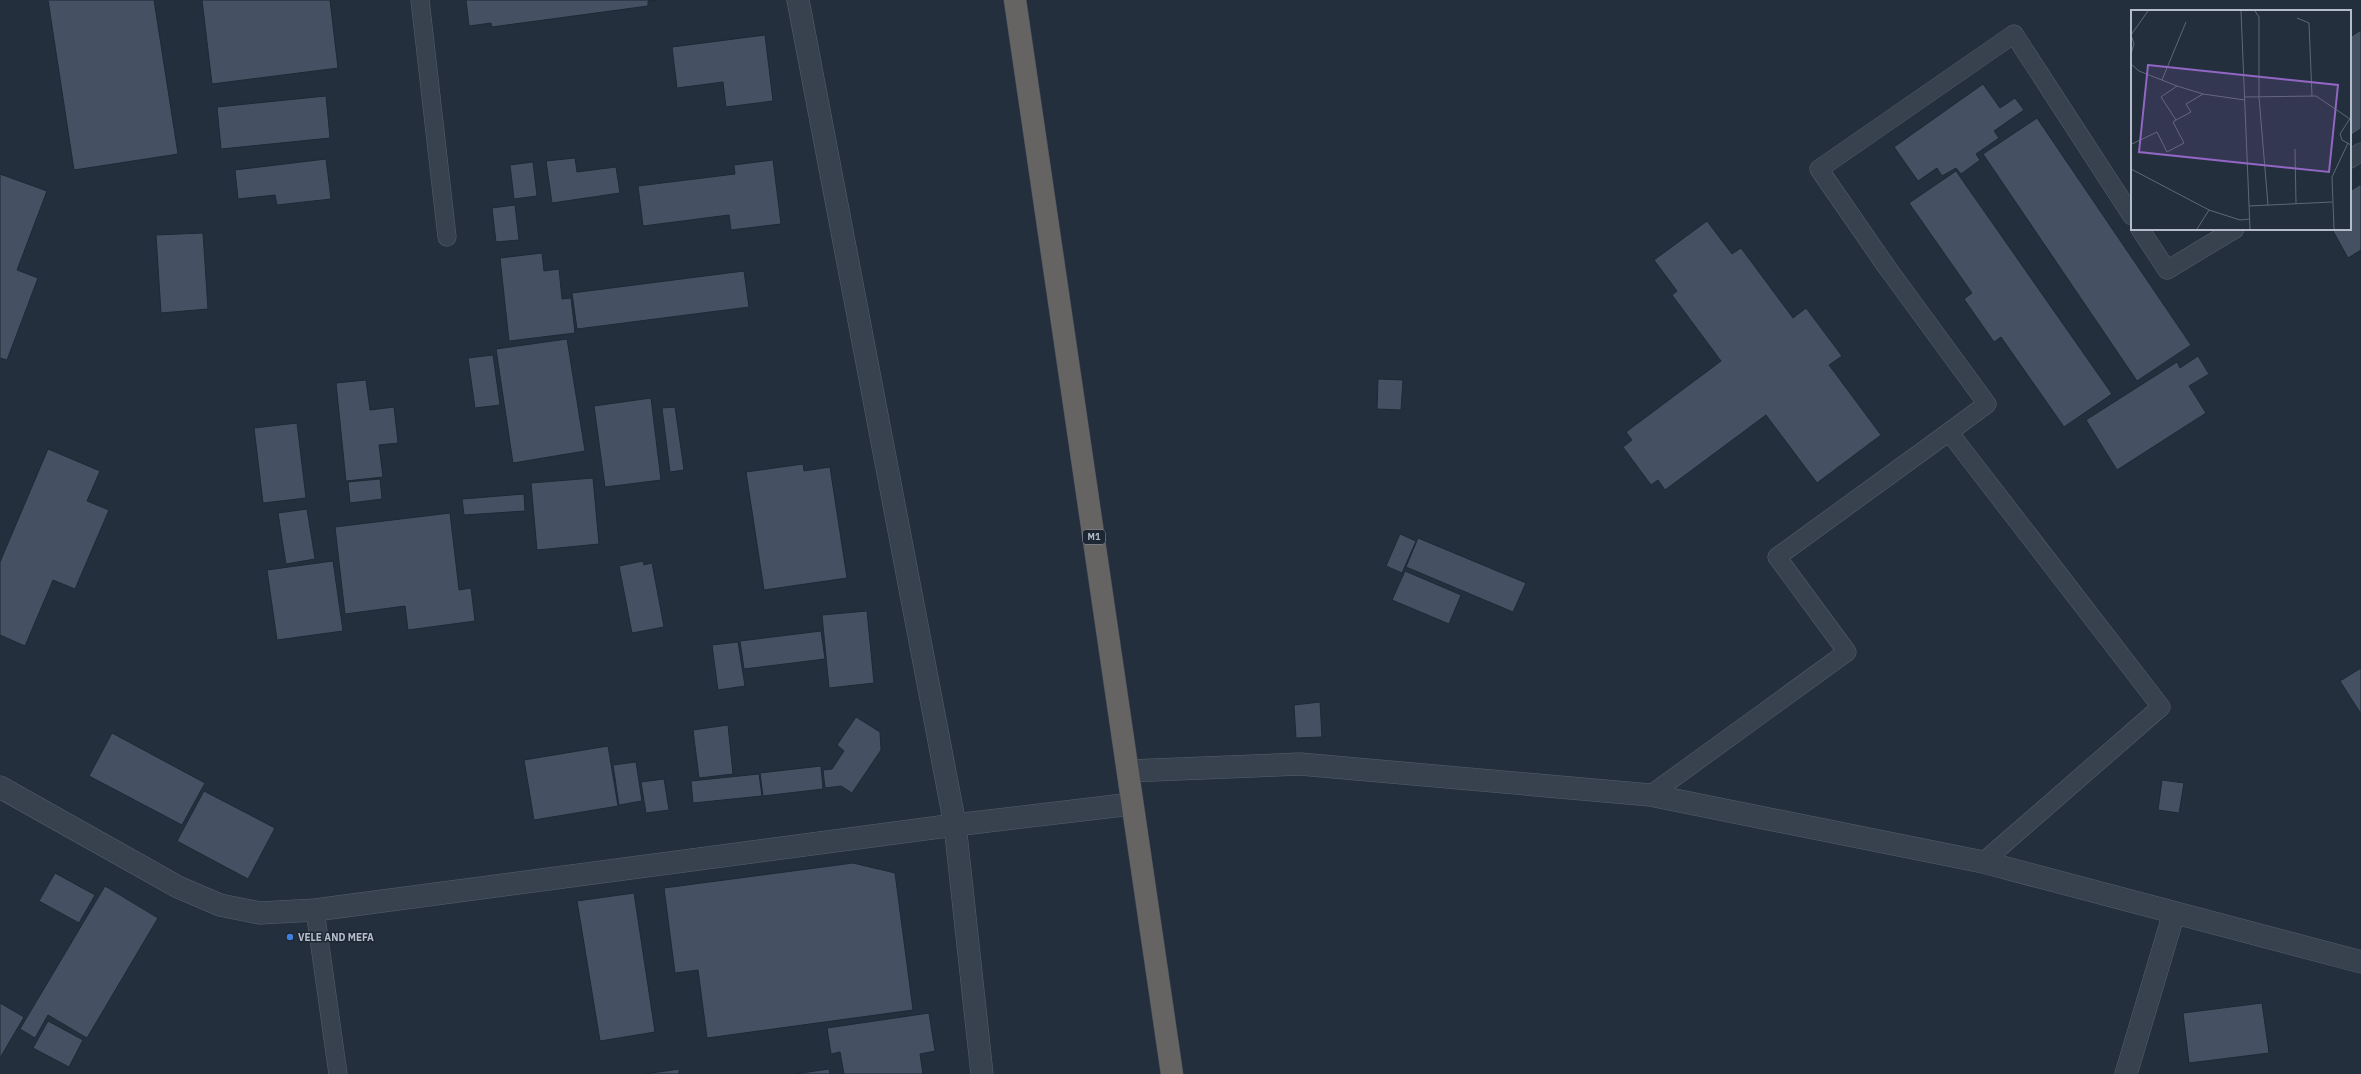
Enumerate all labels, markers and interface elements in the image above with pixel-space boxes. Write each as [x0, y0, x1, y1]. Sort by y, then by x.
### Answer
inset map [2131, 10, 2351, 230]
road number: M1 [1083, 530, 1105, 544]
place label: VELE AND MEFA [298, 931, 374, 944]
marker: VELE AND MEFA [285, 932, 295, 942]

